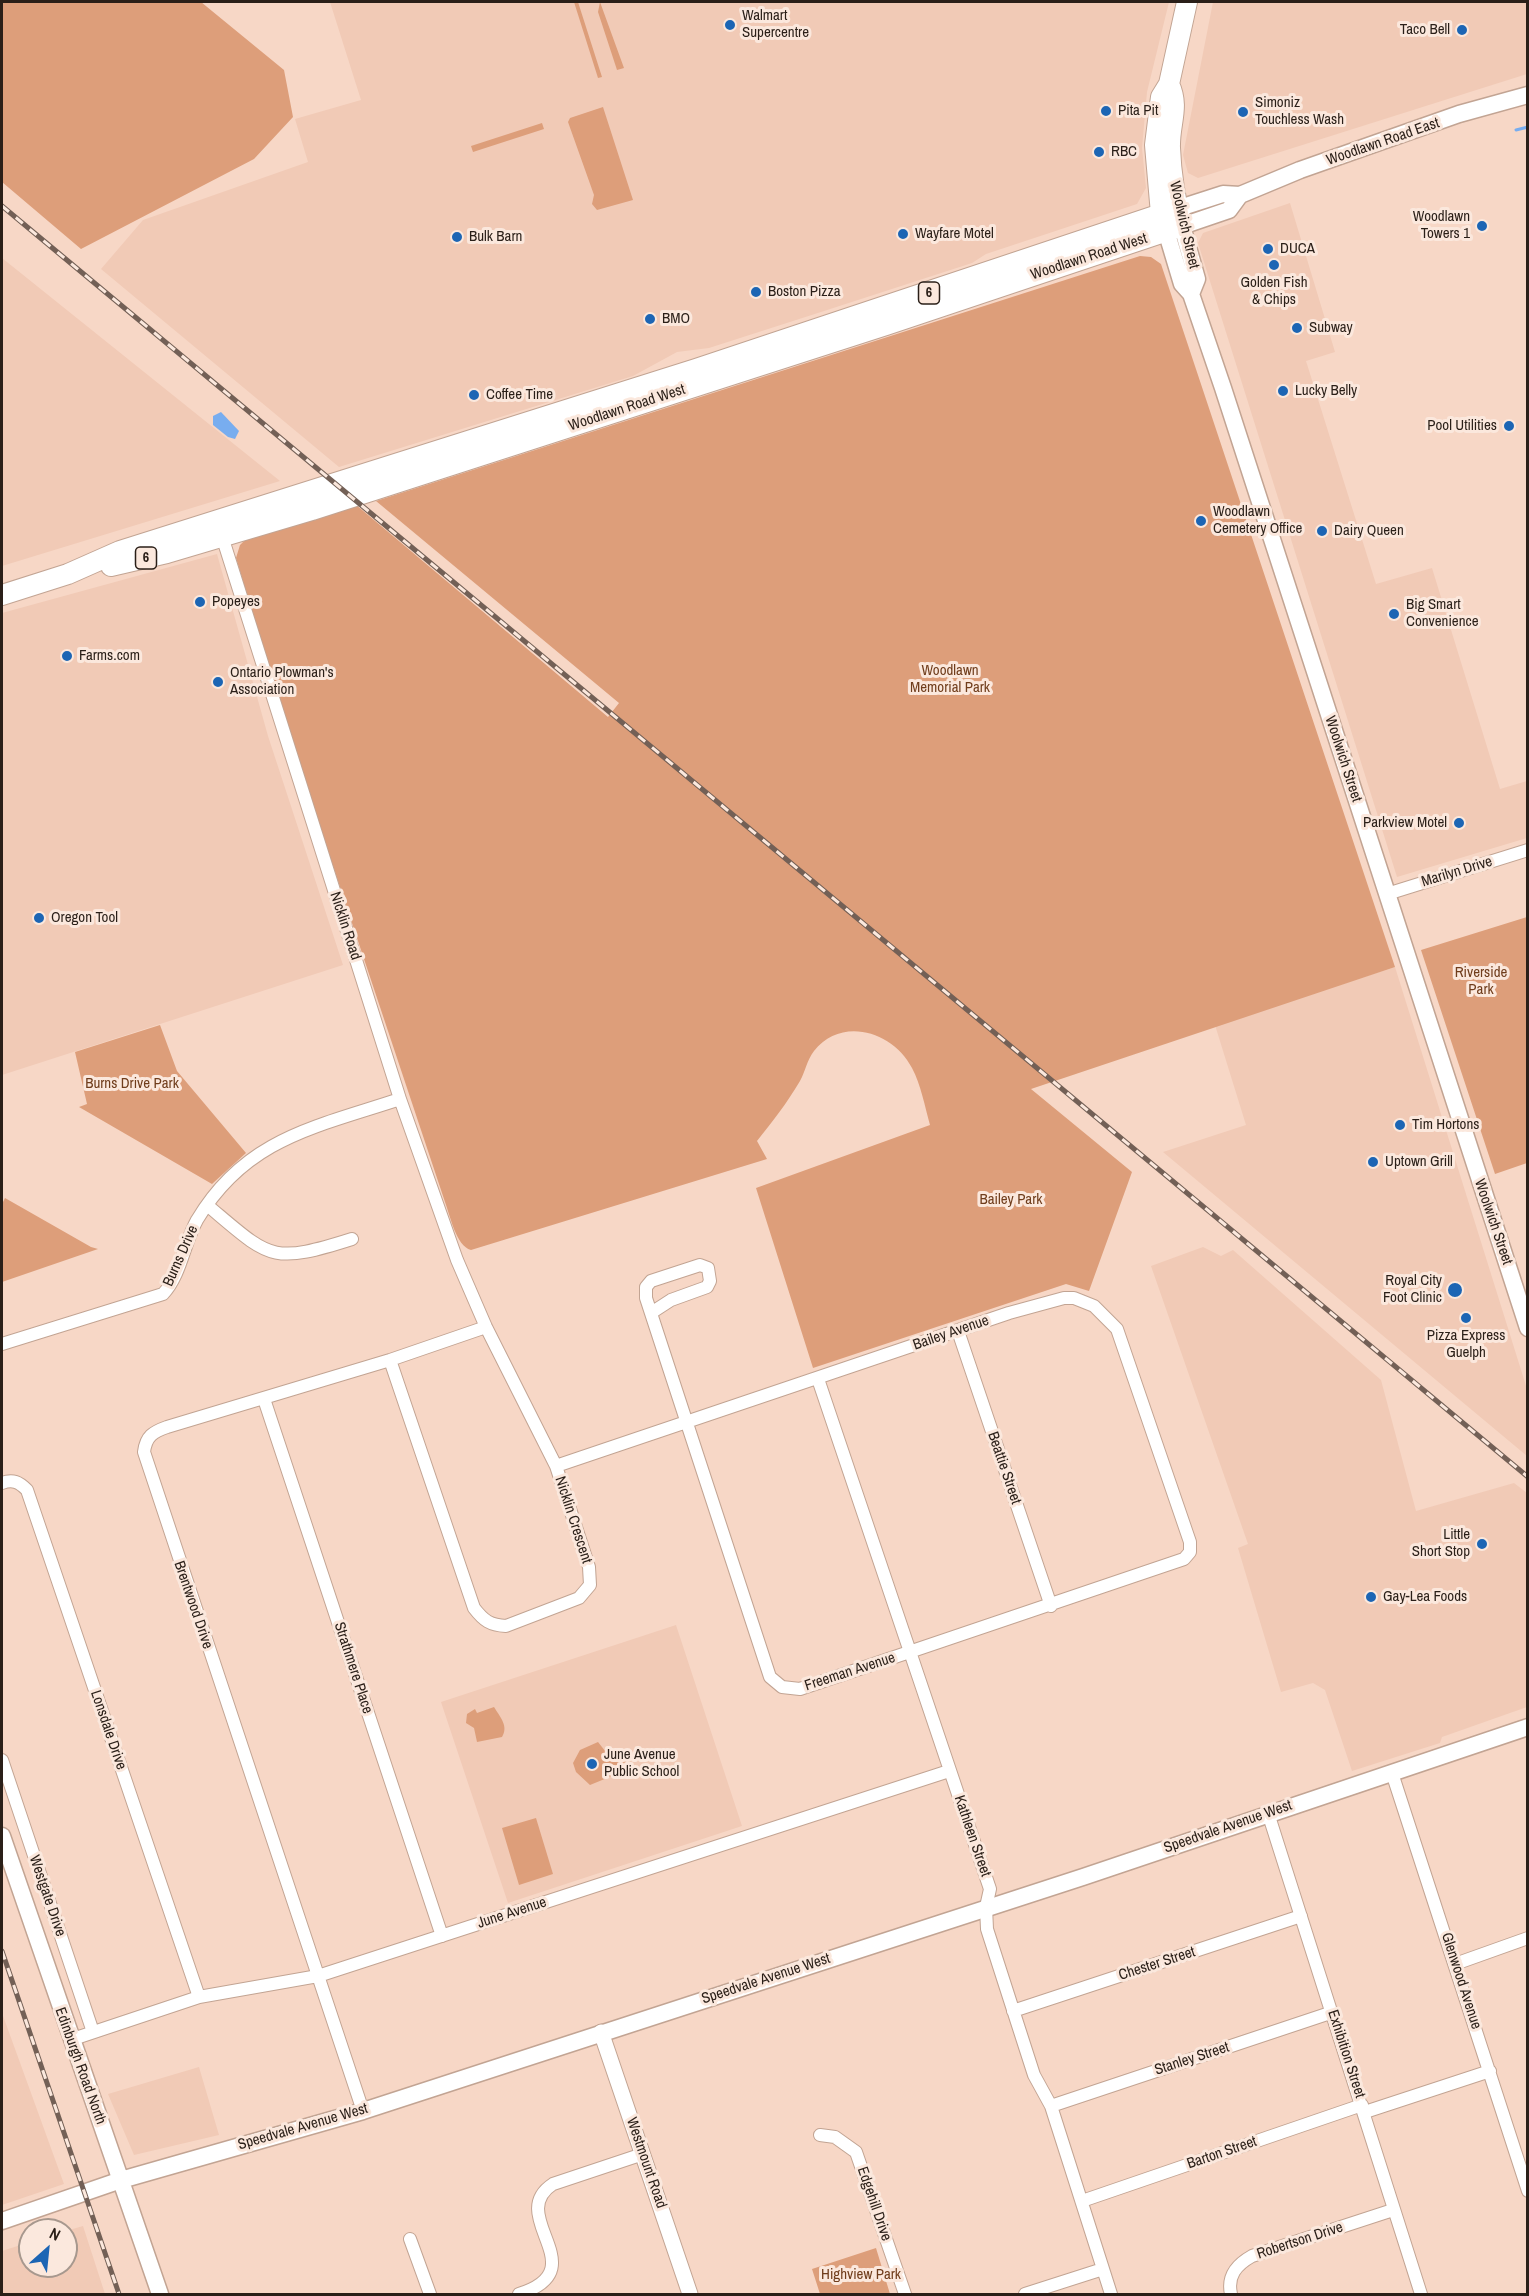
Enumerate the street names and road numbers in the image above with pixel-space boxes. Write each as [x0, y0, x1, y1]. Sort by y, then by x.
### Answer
street label: Woodlawn Road East [1324, 114, 1442, 170]
street label: Woolwich Street [1165, 179, 1203, 271]
street label: Woodlawn Road West [1029, 230, 1149, 284]
road number: 6 [918, 282, 940, 304]
street label: Woodlawn Road West [567, 381, 687, 435]
road number: 6 [136, 547, 156, 569]
street label: Woolwich Street [1321, 714, 1365, 804]
street label: Marilyn Drive [1419, 853, 1495, 891]
street label: Nicklin Road [326, 890, 364, 962]
street label: Woolwich Street [1470, 1177, 1516, 1267]
street label: Burns Drive [160, 1223, 202, 1289]
street label: Bailey Avenue [911, 1312, 991, 1354]
street label: Beattie Street [983, 1430, 1025, 1506]
street label: Nicklin Crescent [550, 1474, 596, 1566]
street label: Brentwood Drive [170, 1559, 216, 1651]
street label: Strathmere Place [330, 1620, 376, 1716]
street label: Freeman Avenue [802, 1649, 898, 1695]
street label: Lonsdale Drive [86, 1688, 130, 1772]
street label: Kathleen Street [950, 1793, 994, 1879]
street label: Speedvale Avenue West [1162, 1797, 1294, 1857]
street label: Westgate Drive [25, 1853, 69, 1939]
street label: June Avenue [475, 1893, 549, 1933]
street label: Glenwood Avenue [1437, 1931, 1485, 2031]
street label: Chester Street [1117, 1943, 1197, 1985]
street label: Speedvale Avenue West [699, 1950, 833, 2008]
street label: Edinburgh Road North [50, 2005, 110, 2127]
street label: Exhibition Street [1323, 2008, 1369, 2100]
street label: Stanley Street [1152, 2039, 1232, 2079]
street label: Speedvale Avenue West [236, 2100, 370, 2154]
street label: Westmount Road [622, 2115, 670, 2211]
street label: Barton Street [1185, 2133, 1259, 2173]
street label: Edgehill Drive [853, 2165, 895, 2243]
street label: Robertson Drive [1255, 2219, 1345, 2263]

